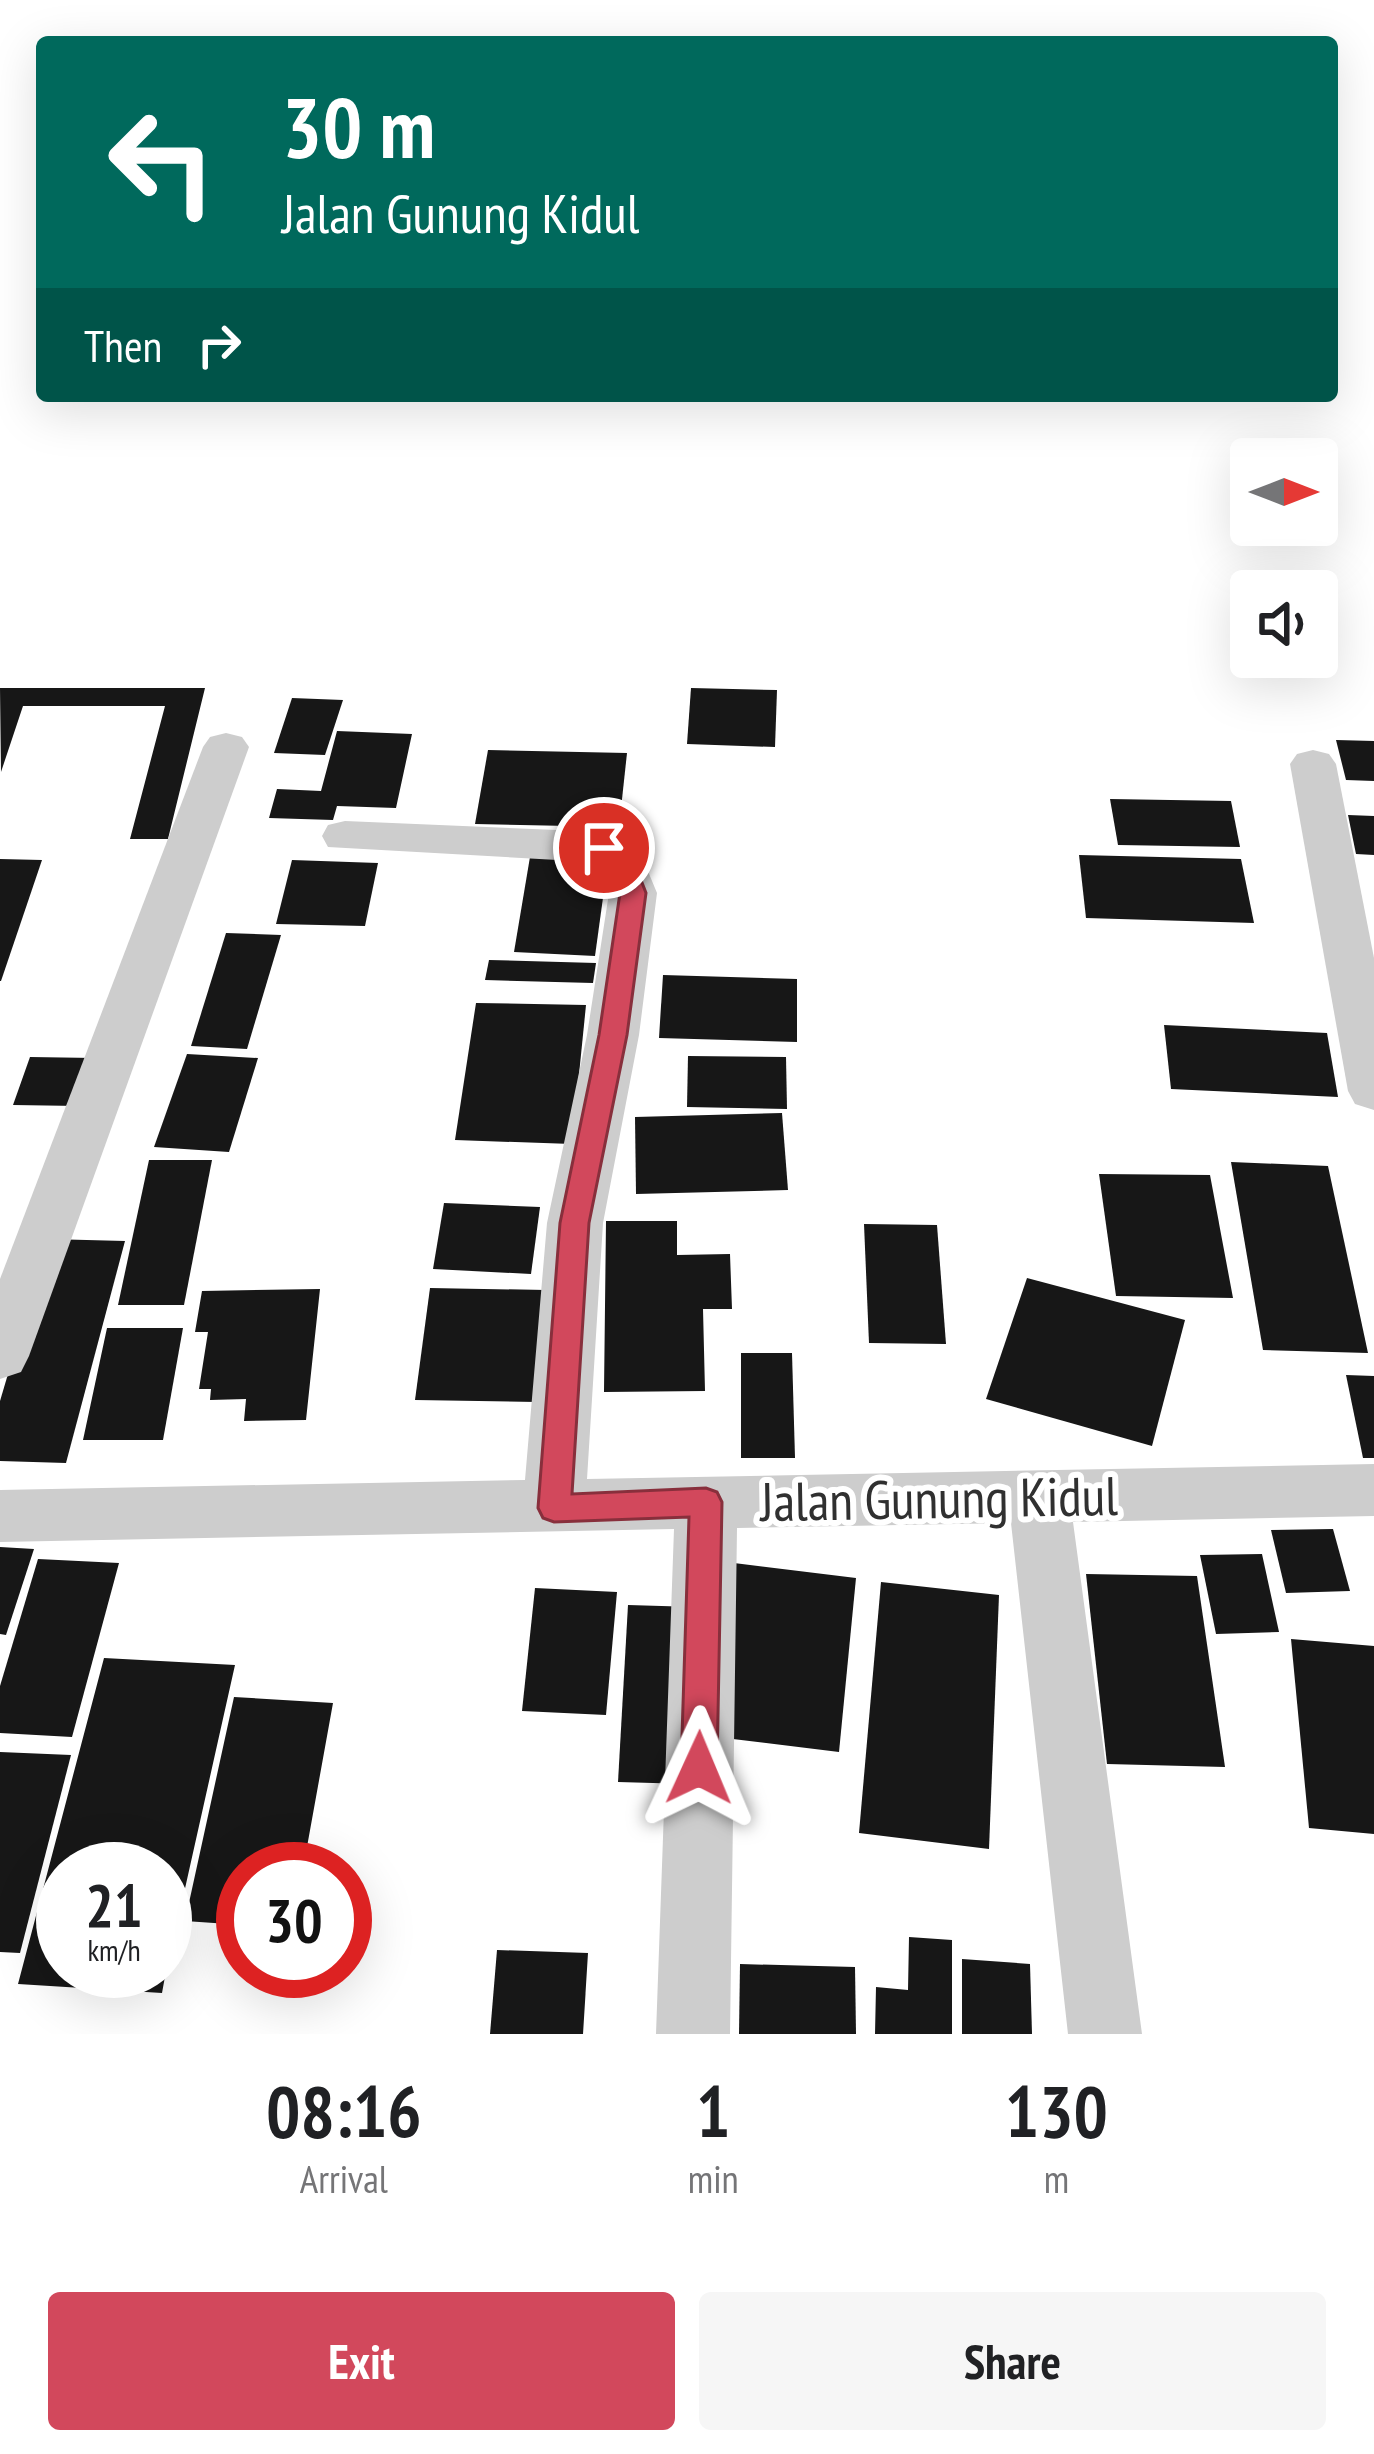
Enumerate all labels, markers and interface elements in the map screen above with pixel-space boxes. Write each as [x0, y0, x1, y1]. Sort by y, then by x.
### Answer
text: 30 m [282, 72, 435, 181]
icon: left [84, 84, 240, 240]
text: Jalan Gunung Kidul [282, 178, 639, 248]
icon: right [186, 312, 252, 378]
text: Then [84, 316, 162, 374]
north arrow [1230, 438, 1338, 546]
map controls [1230, 438, 1338, 678]
button: sound [1230, 570, 1338, 678]
pin [553, 797, 655, 899]
icon: arrive [571, 815, 637, 881]
street label: Jalan Gunung Kidul [758, 1460, 1119, 1536]
position arrow [636, 1705, 762, 1831]
speed limit sign: 30 [216, 1842, 372, 1998]
text: 21 [85, 1866, 143, 1944]
text: km/h [87, 1930, 141, 1969]
text: 08:16 [266, 2064, 422, 2157]
text: 1 [696, 2064, 730, 2157]
text: 130 [1005, 2064, 1108, 2157]
text: Arrival [300, 2153, 388, 2204]
text: min [688, 2153, 739, 2204]
text: m [1044, 2153, 1069, 2204]
button: Exit [48, 2292, 675, 2430]
button: Share [699, 2292, 1326, 2430]

